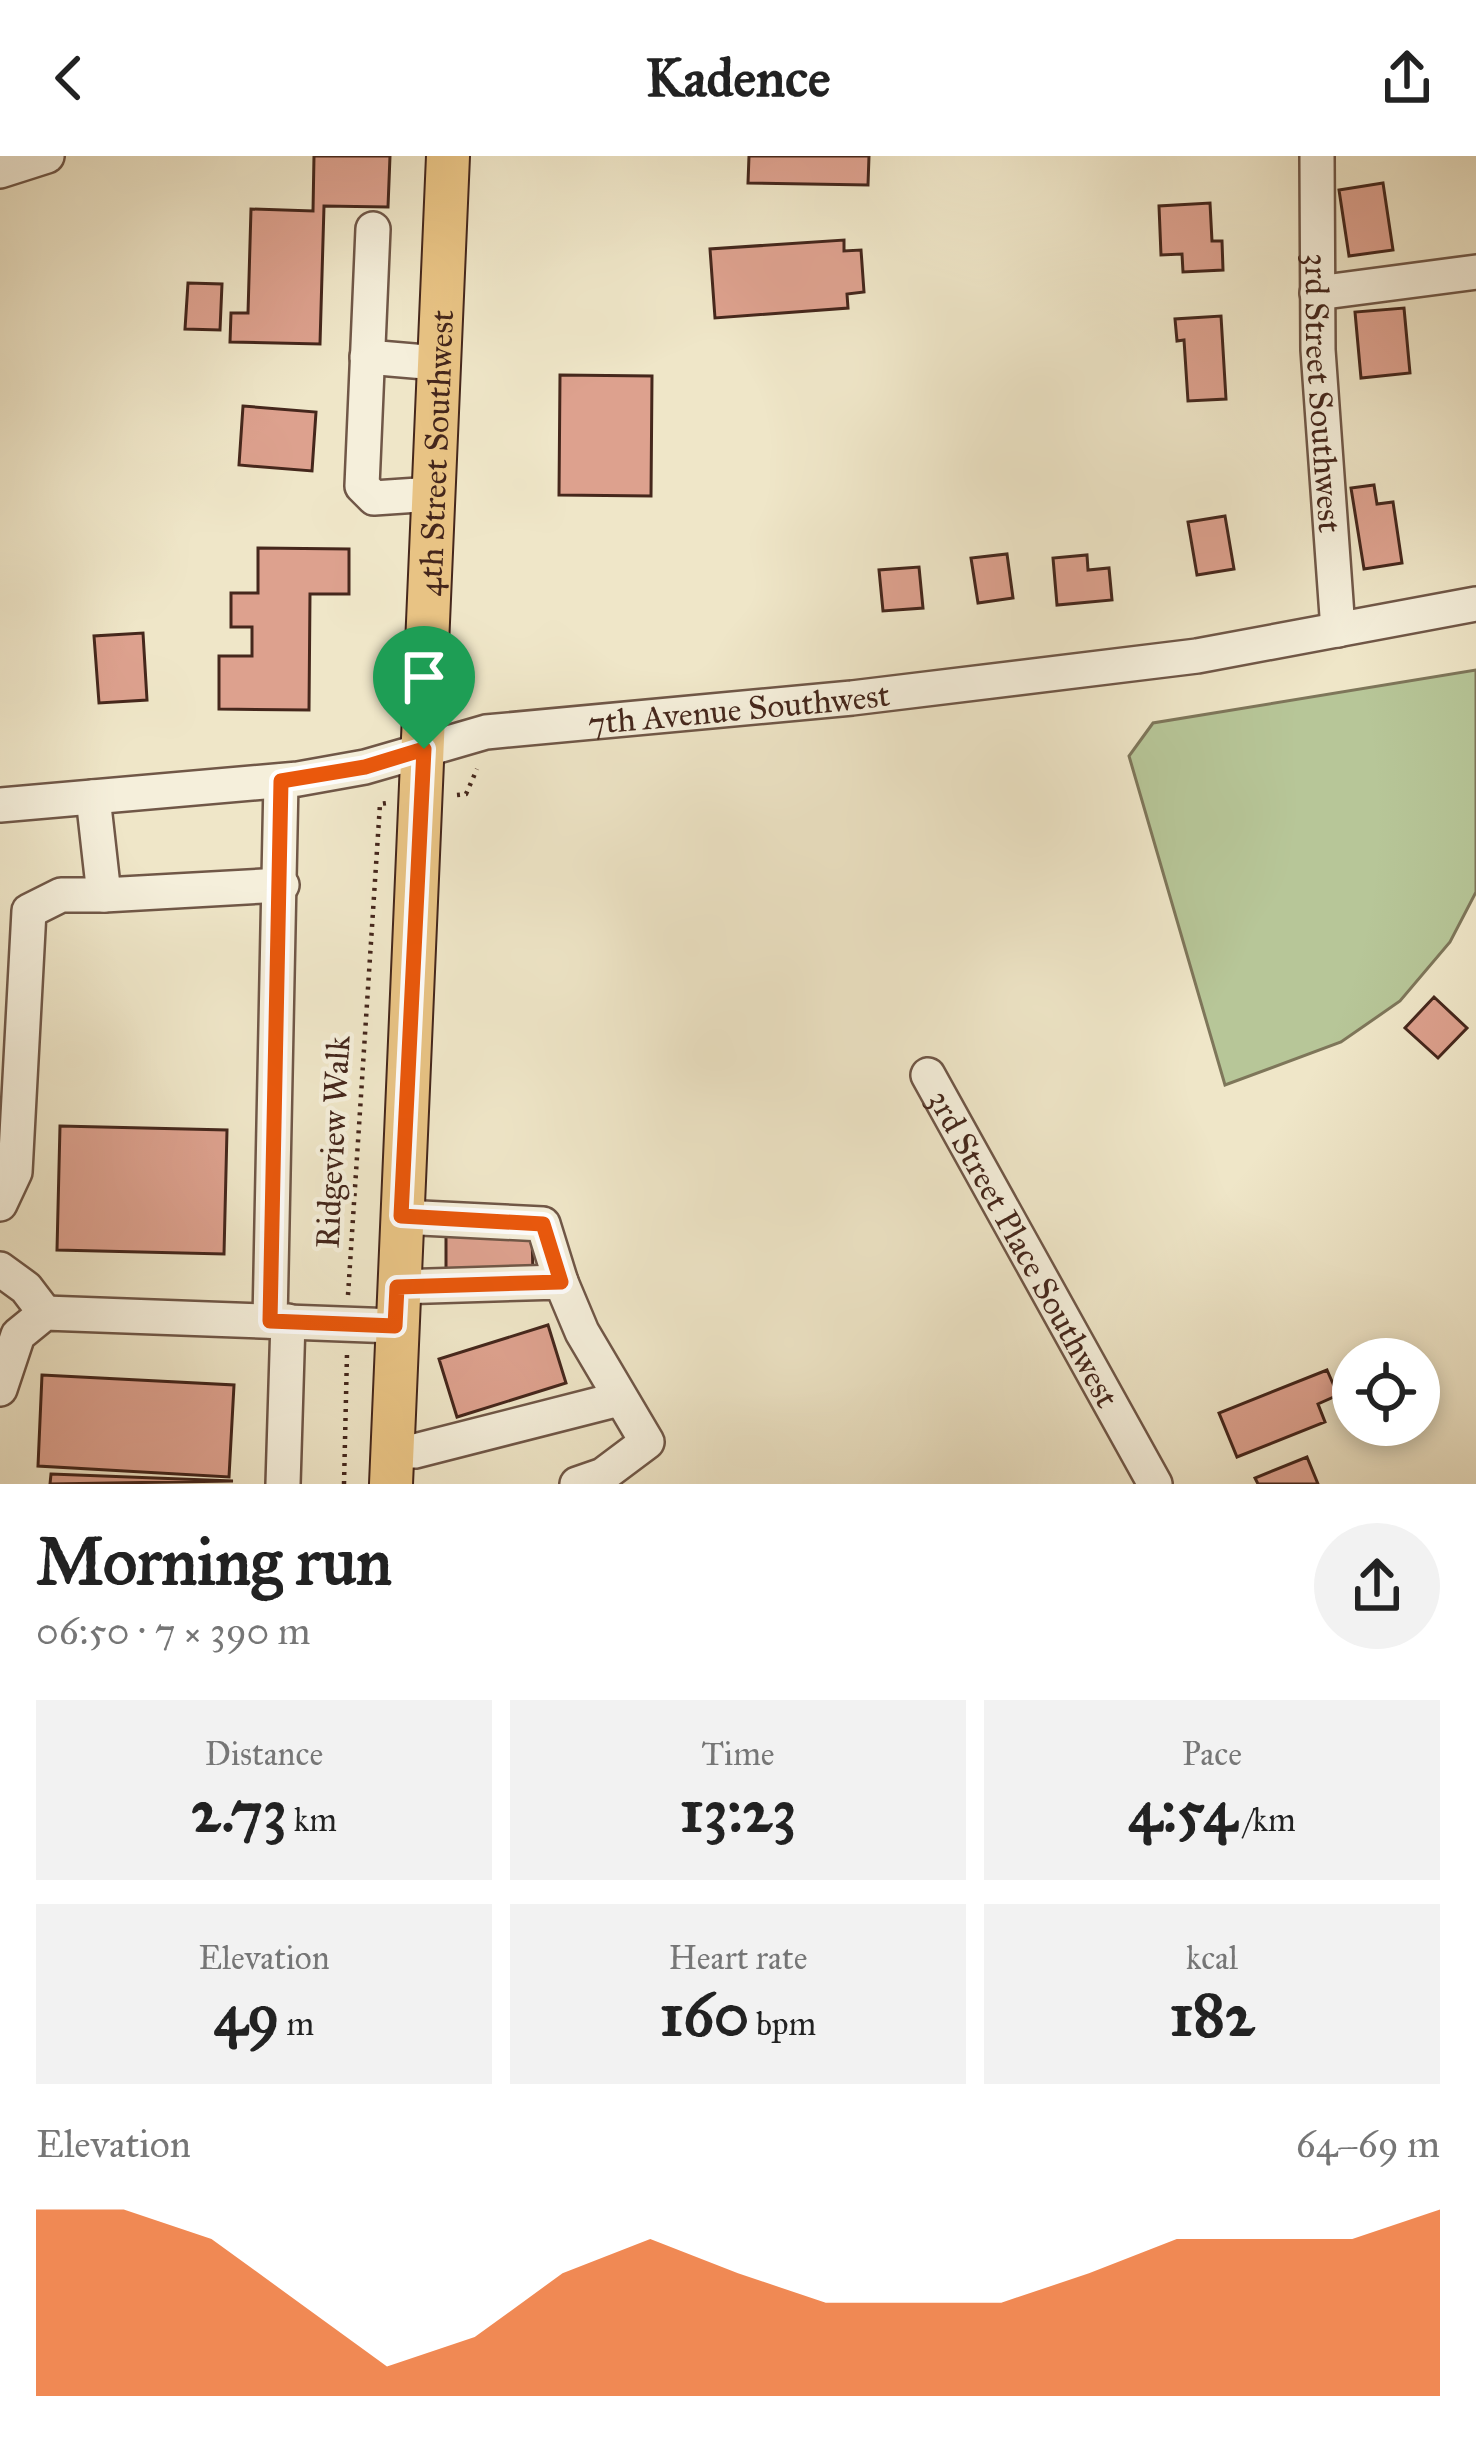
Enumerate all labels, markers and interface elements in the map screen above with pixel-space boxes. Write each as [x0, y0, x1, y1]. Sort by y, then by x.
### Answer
icon: back [36, 45, 102, 111]
text: Kadence [645, 45, 831, 111]
icon: share [1374, 45, 1440, 111]
street label: 3rd Street Southwest [1296, 253, 1350, 534]
street label: 4th Street Southwest [410, 309, 462, 597]
pin [373, 626, 475, 749]
icon: arrive [391, 644, 457, 710]
street label: 7th Avenue Southwest [586, 675, 892, 743]
street label: Ridgeview Walk [307, 1034, 359, 1249]
street label: 3rd Street Place Southwest [919, 1083, 1127, 1415]
map controls [1332, 1338, 1440, 1446]
button: locate [1332, 1338, 1440, 1446]
text: Morning run [36, 1521, 392, 1602]
button: share [1314, 1523, 1440, 1649]
text: 06:50 · 7 × 390 m [36, 1607, 310, 1655]
text: Distance [205, 1734, 323, 1774]
text: Time [701, 1734, 775, 1774]
text: Pace [1182, 1734, 1242, 1774]
text: 2.73 [191, 1774, 287, 1847]
text: 13:23 [680, 1774, 796, 1847]
text: 4:54 [1128, 1774, 1237, 1847]
text: km [287, 1800, 337, 1840]
text: /km [1237, 1800, 1296, 1840]
text: Elevation [198, 1938, 330, 1978]
text: Heart rate [669, 1938, 807, 1978]
text: kcal [1186, 1938, 1238, 1978]
text: 49 [214, 1978, 279, 2051]
text: 160 [660, 1978, 749, 2051]
text: 182 [1169, 1978, 1255, 2051]
text: m [279, 2004, 314, 2044]
text: bpm [749, 2004, 816, 2044]
text: Elevation [36, 2120, 191, 2168]
text: 64–69 m [1296, 2120, 1440, 2168]

